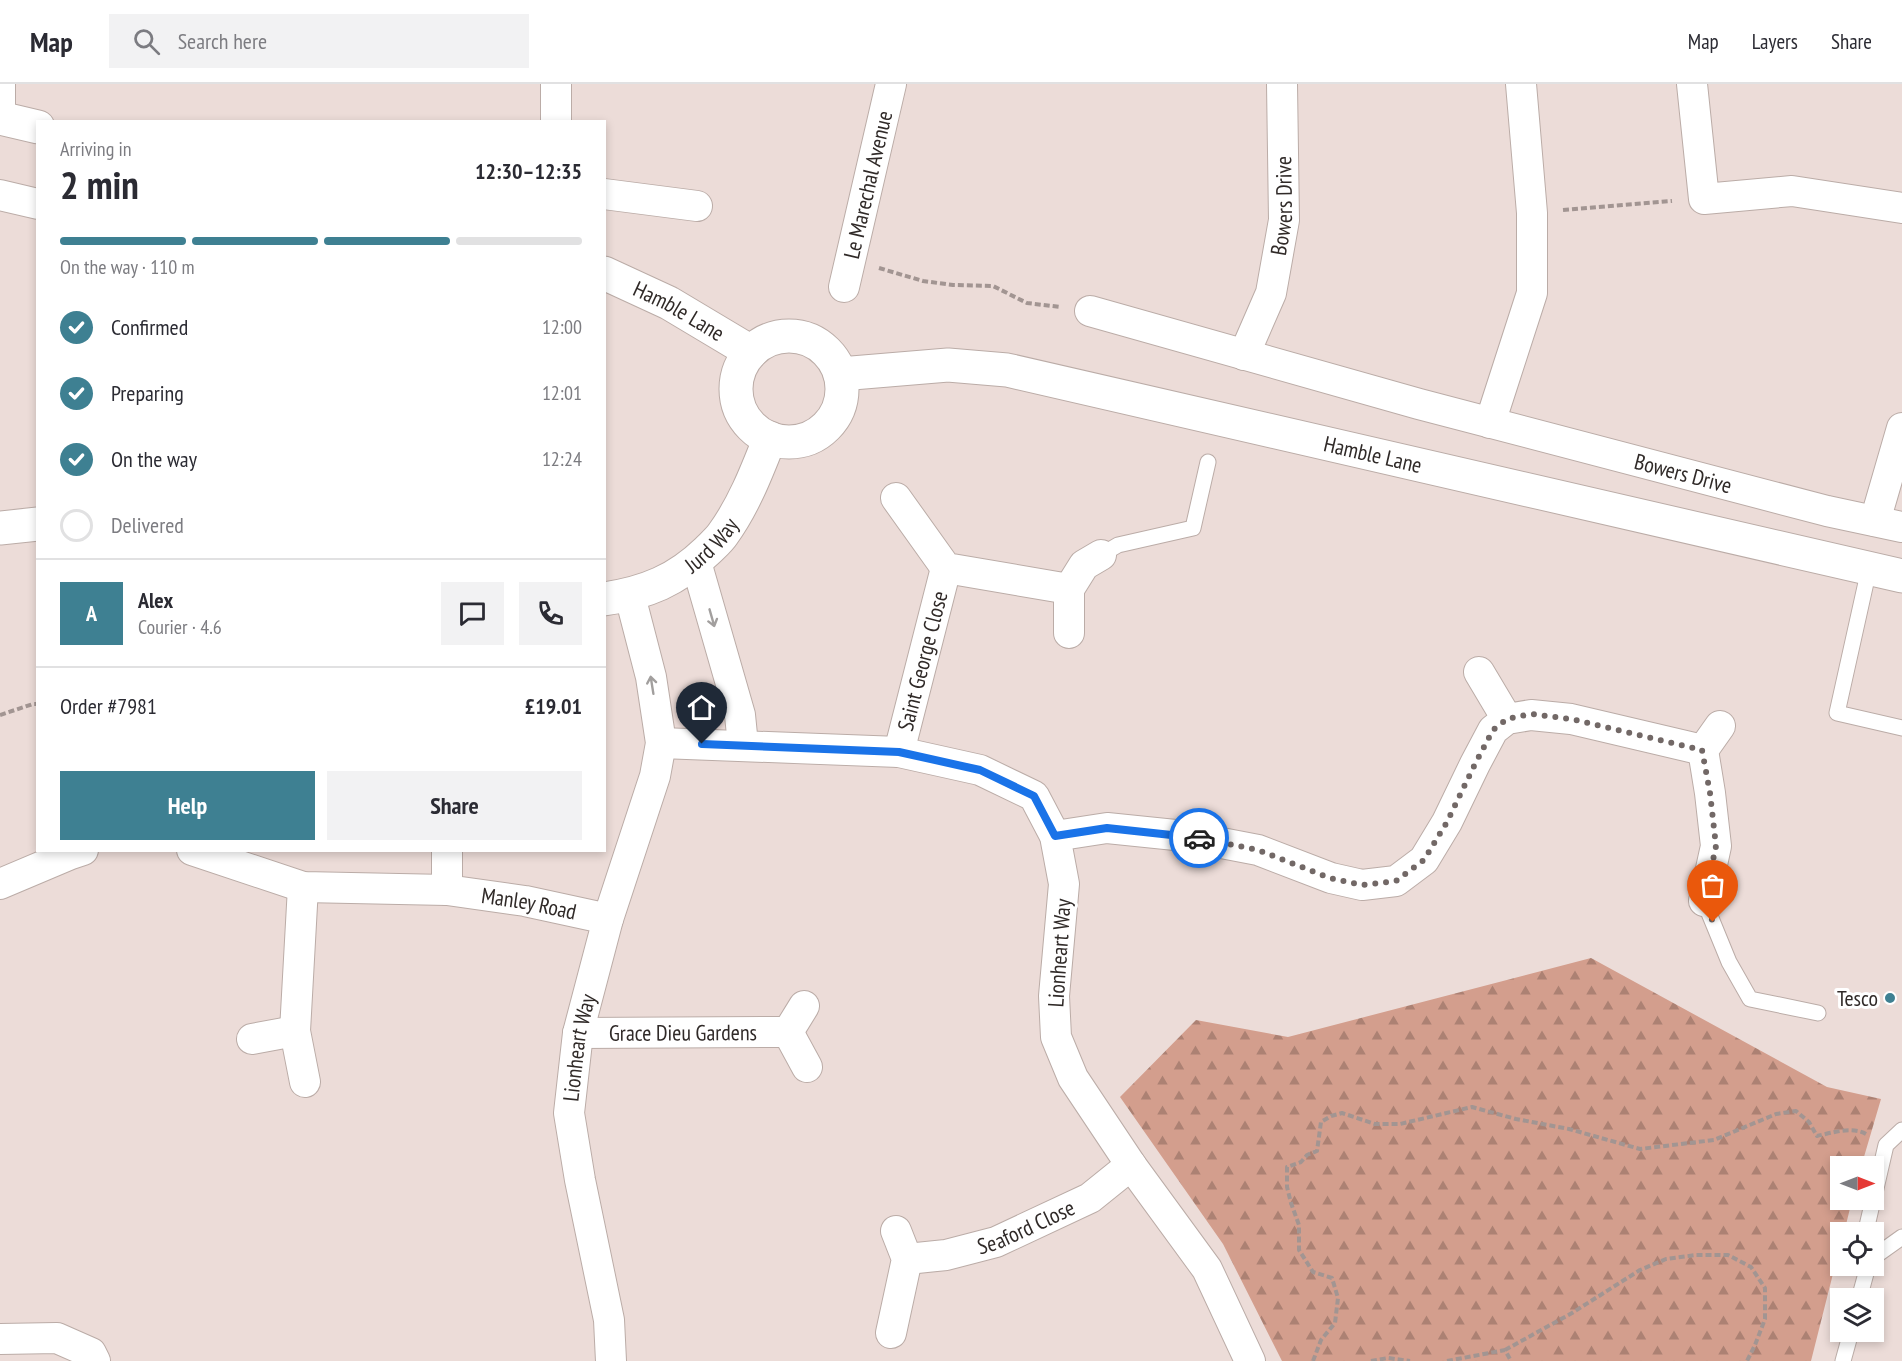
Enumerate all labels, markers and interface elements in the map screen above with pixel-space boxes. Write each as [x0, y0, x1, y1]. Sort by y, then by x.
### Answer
search box [109, 14, 529, 68]
text: Map [30, 23, 73, 60]
icon: search [130, 25, 163, 58]
text: Search here [178, 27, 267, 55]
text: Map [1688, 28, 1719, 55]
text: Layers [1752, 28, 1798, 55]
text: Share [1831, 28, 1872, 55]
street label: Le Marechal Avenue [837, 108, 898, 261]
text: Arriving in [60, 136, 132, 162]
street label: Bowers Drive [1264, 156, 1298, 258]
text: 12:30–12:35 [475, 157, 582, 185]
text: 2 min [60, 159, 139, 210]
text: On the way · 110 m [60, 254, 195, 280]
street label: Hamble Lane [629, 275, 730, 347]
icon: check [60, 311, 93, 344]
text: Confirmed [111, 313, 188, 341]
text: 12:00 [542, 314, 582, 340]
icon: check [60, 377, 93, 410]
text: Preparing [111, 379, 184, 407]
text: 12:01 [542, 380, 582, 406]
street label: Hamble Lane [1321, 429, 1425, 479]
icon: check [60, 443, 93, 476]
text: On the way [111, 445, 197, 473]
text: 12:24 [542, 446, 582, 472]
street label: Bowers Drive [1631, 447, 1735, 499]
text: Delivered [111, 511, 184, 539]
street label: Jurd Way [678, 512, 745, 579]
button: chat [441, 582, 504, 645]
button: phone [519, 582, 582, 645]
text: Alex [138, 586, 173, 614]
street label: Saint George Close [891, 588, 954, 734]
text: A [86, 599, 97, 627]
one-way arrow [707, 608, 718, 627]
text: Courier · 4.6 [138, 614, 222, 640]
one-way arrow [646, 676, 657, 695]
pin [676, 682, 727, 744]
icon: home [685, 691, 718, 724]
text: Order #7981 [60, 692, 157, 720]
text: £19.01 [525, 692, 582, 720]
button: Help [60, 771, 315, 840]
button: Share [327, 771, 582, 840]
courier [1169, 808, 1229, 868]
icon: car [1183, 822, 1216, 855]
pin [1687, 860, 1738, 922]
icon: bag [1696, 869, 1729, 902]
street label: Manley Road [480, 881, 579, 926]
street label: Lionheart Way [1041, 897, 1077, 1008]
place label: Tesco [1837, 984, 1878, 1012]
street label: Lionheart Way [556, 990, 602, 1103]
marker: Tesco [1883, 991, 1897, 1005]
street label: Grace Dieu Gardens [609, 1018, 757, 1047]
north arrow [1830, 1156, 1884, 1210]
map controls [1830, 1156, 1884, 1342]
street label: Seaford Close [974, 1193, 1079, 1260]
button: locate [1830, 1222, 1884, 1276]
button: layers [1830, 1288, 1884, 1342]

